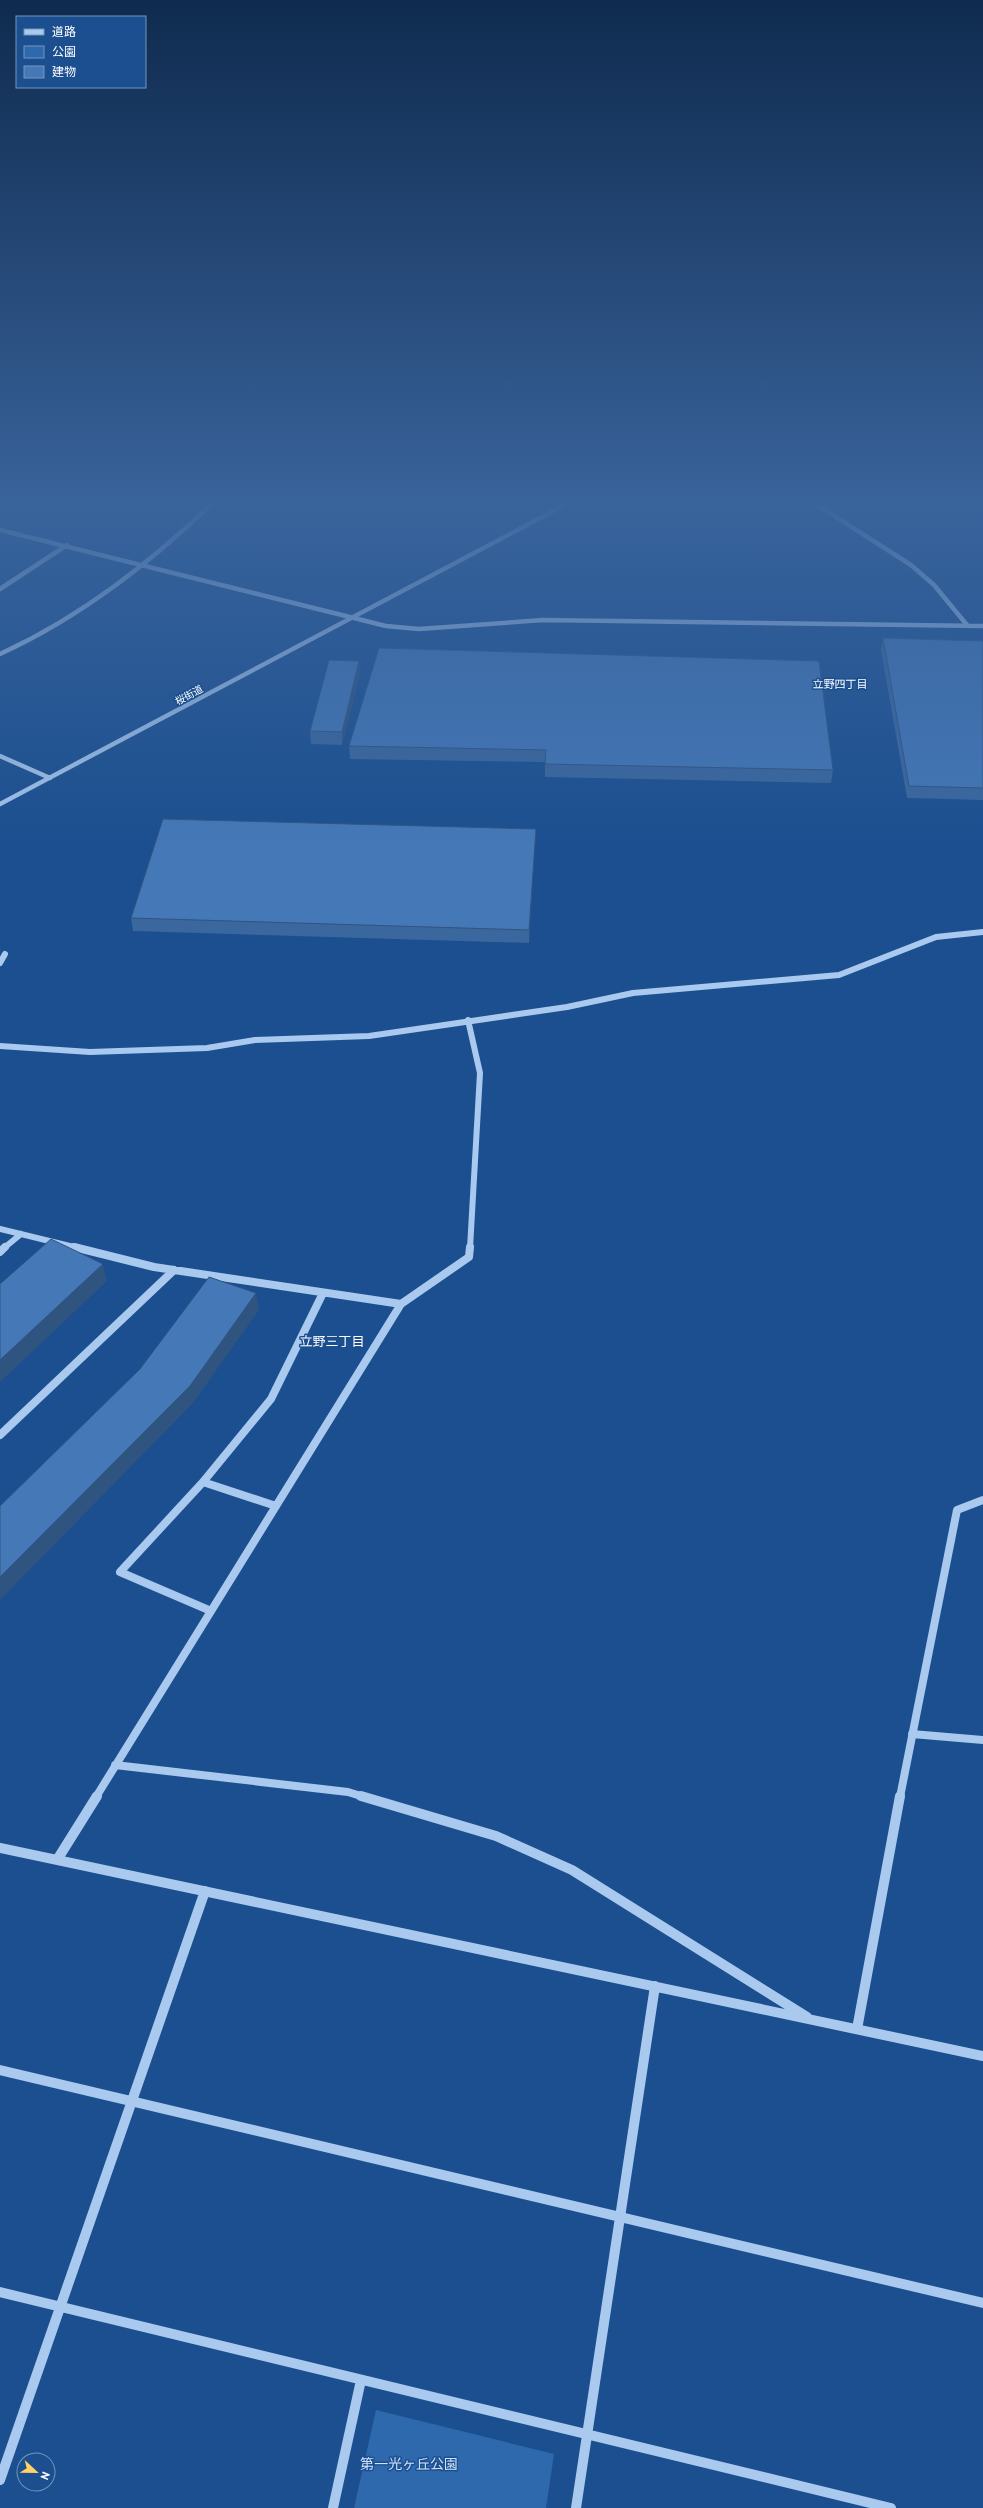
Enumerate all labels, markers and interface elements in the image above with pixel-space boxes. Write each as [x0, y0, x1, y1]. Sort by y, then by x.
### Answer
legend [16, 16, 146, 88]
text: 道路 [52, 24, 76, 39]
text: 公園 [52, 44, 76, 59]
text: 建物 [52, 64, 76, 79]
district label: 立野四丁目 [813, 677, 868, 691]
street label: 桜街道 [173, 682, 205, 708]
district label: 立野三丁目 [299, 1333, 365, 1350]
north arrow [16, 2452, 56, 2492]
park label: 第一光ヶ丘公園 [360, 2455, 458, 2473]
text: N [37, 2470, 53, 2482]

